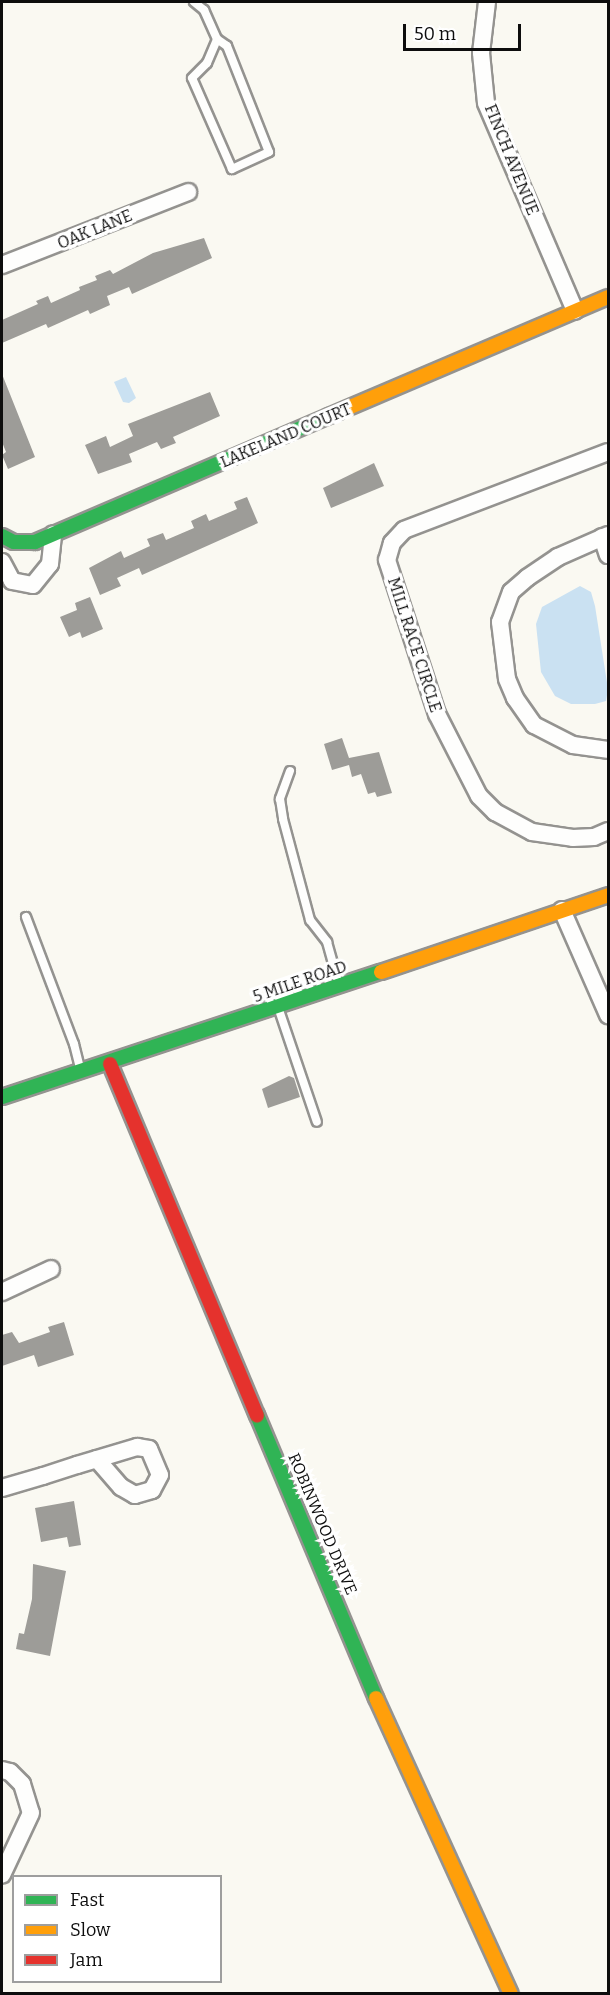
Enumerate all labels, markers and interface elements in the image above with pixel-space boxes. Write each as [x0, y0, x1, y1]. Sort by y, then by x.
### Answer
scale bar [406, 12, 524, 50]
text: 50 m [414, 23, 456, 45]
street label: FINCH AVENUE [480, 102, 542, 218]
street label: OAK LANE [55, 206, 135, 254]
street label: LAKELAND COURT [218, 400, 354, 472]
street label: MILL RACE CIRCLE [383, 575, 445, 715]
street label: 5 MILE ROAD [251, 957, 349, 1007]
street label: ROBINWOOD DRIVE [283, 1450, 361, 1598]
legend [12, 1875, 222, 1983]
text: Fast [70, 1889, 105, 1911]
text: Slow [70, 1919, 110, 1941]
text: Jam [70, 1949, 103, 1971]

